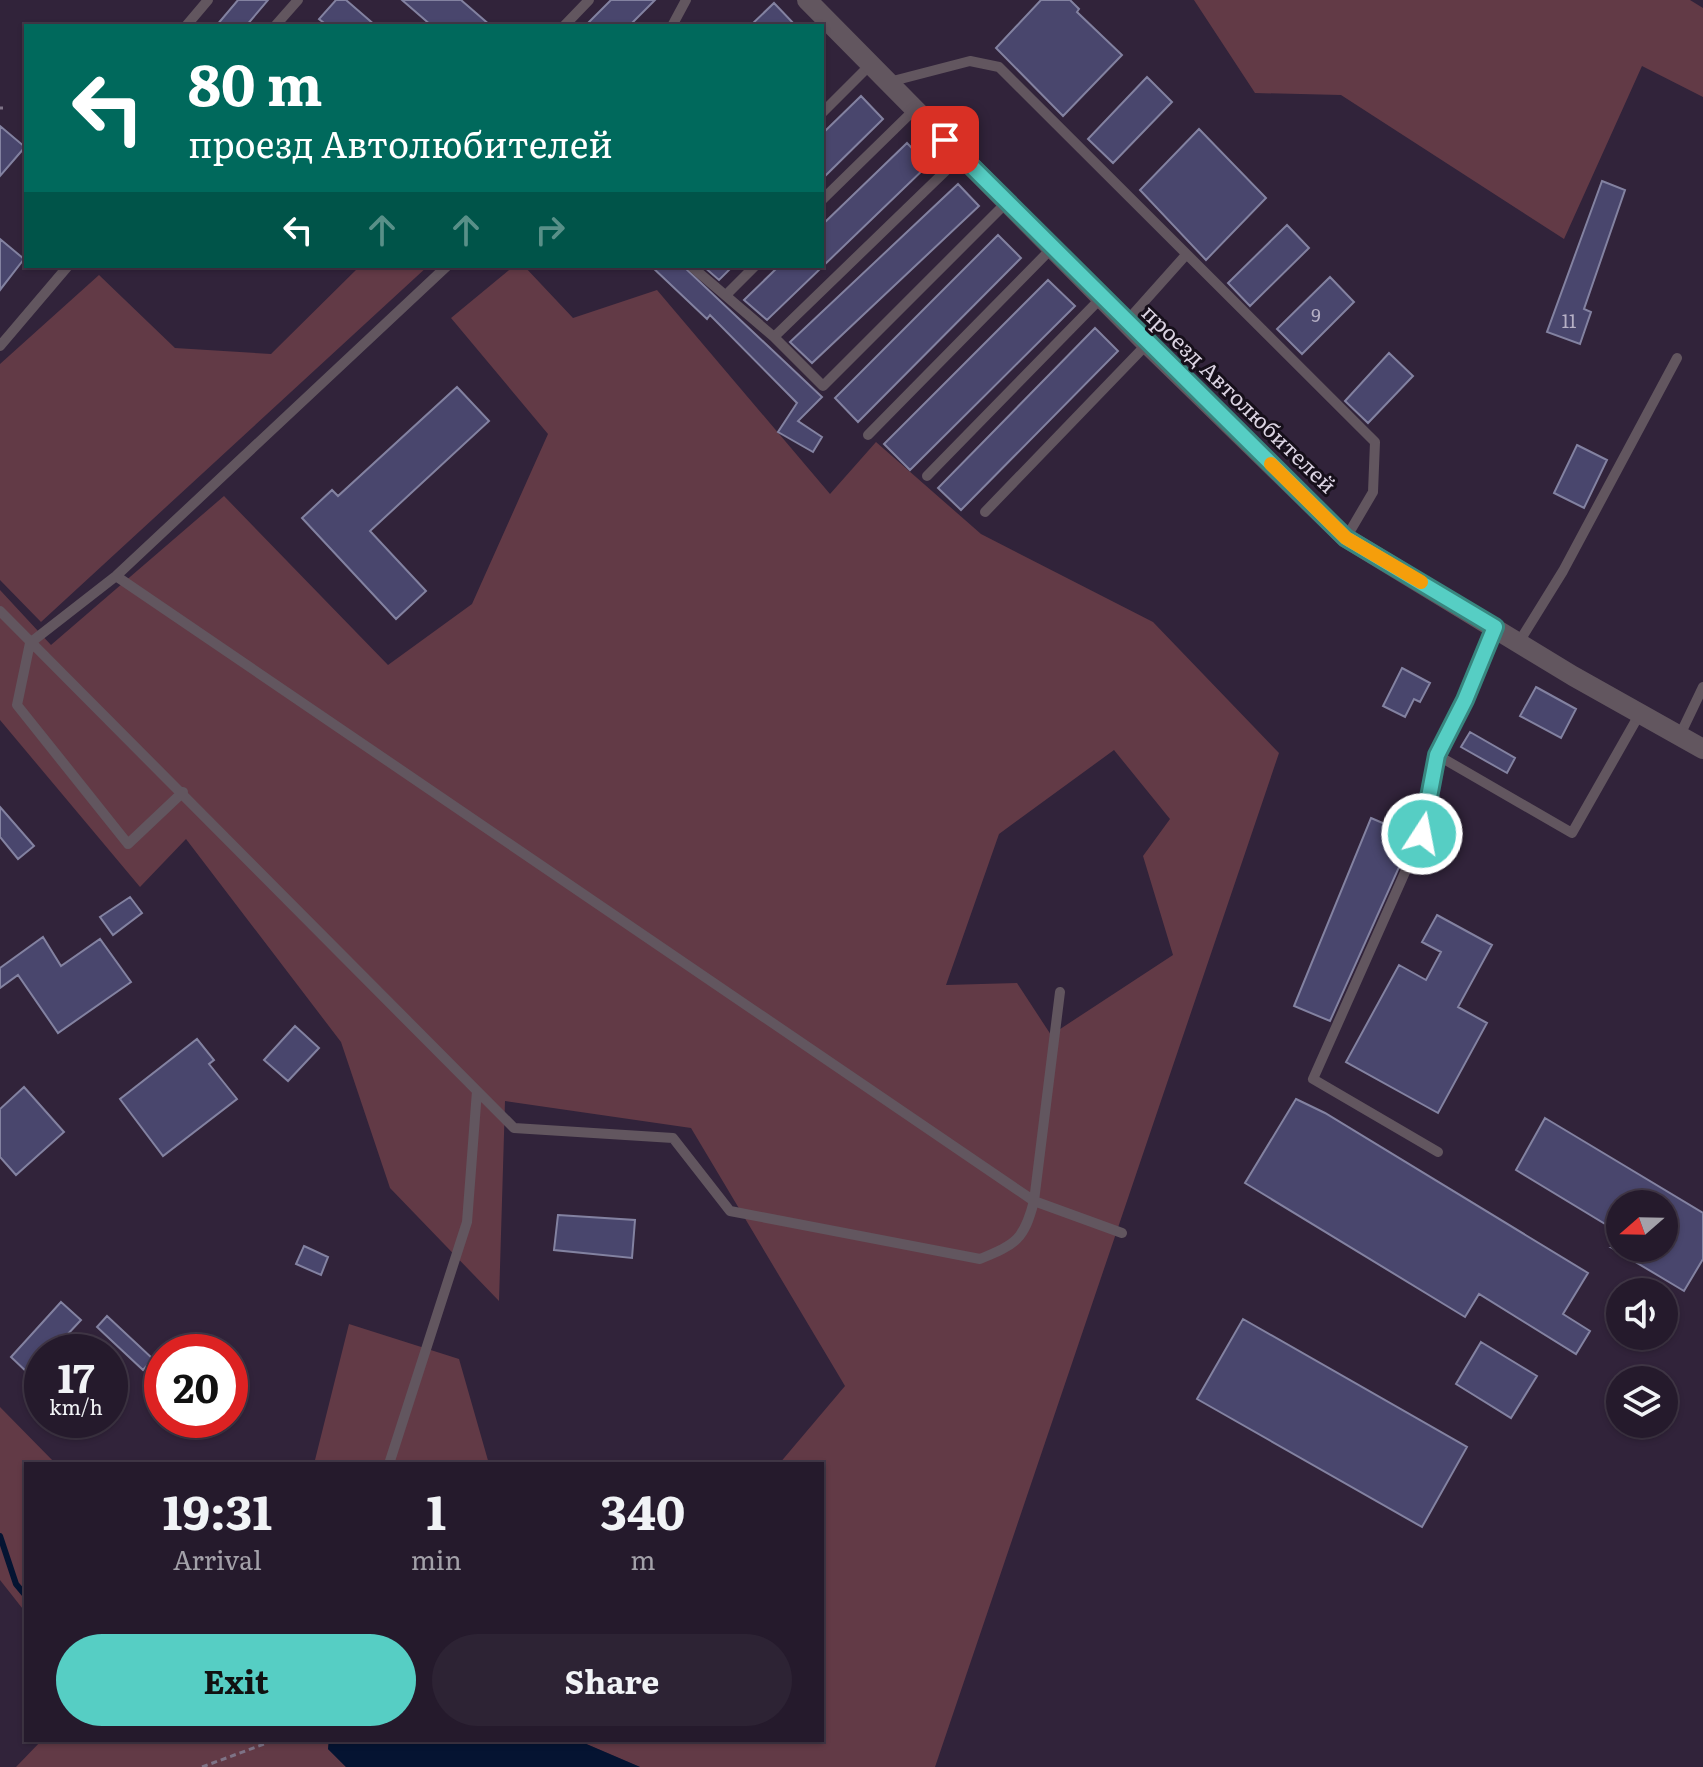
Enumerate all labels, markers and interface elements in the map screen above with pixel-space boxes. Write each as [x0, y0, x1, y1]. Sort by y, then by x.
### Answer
text: 80 m [188, 40, 323, 123]
icon: left [56, 56, 160, 160]
pin [911, 106, 979, 174]
text: проезд Автолюбителей [188, 116, 613, 169]
icon: arrive [923, 118, 967, 162]
icon: left [276, 208, 320, 252]
icon: ahead [360, 208, 404, 252]
icon: ahead [444, 208, 488, 252]
icon: right [528, 208, 572, 252]
street label: проезд Автолюбителей [1135, 296, 1345, 500]
house number: 9 [1311, 301, 1321, 328]
house number: 11 [1562, 307, 1576, 334]
position arrow [1380, 792, 1464, 876]
north arrow [1606, 1190, 1678, 1262]
map controls [1606, 1190, 1678, 1438]
button: sound [1606, 1278, 1678, 1350]
speed limit sign: 20 [144, 1334, 248, 1438]
text: 17 [57, 1346, 95, 1405]
button: layers [1606, 1366, 1678, 1438]
text: km/h [49, 1391, 103, 1421]
text: 19:31 [163, 1474, 272, 1545]
text: 1 [426, 1474, 446, 1545]
text: 340 [600, 1474, 685, 1545]
text: Arrival [173, 1539, 262, 1578]
text: min [411, 1539, 462, 1578]
text: m [630, 1539, 655, 1578]
button: Exit [56, 1634, 416, 1726]
button: Share [432, 1634, 792, 1726]

